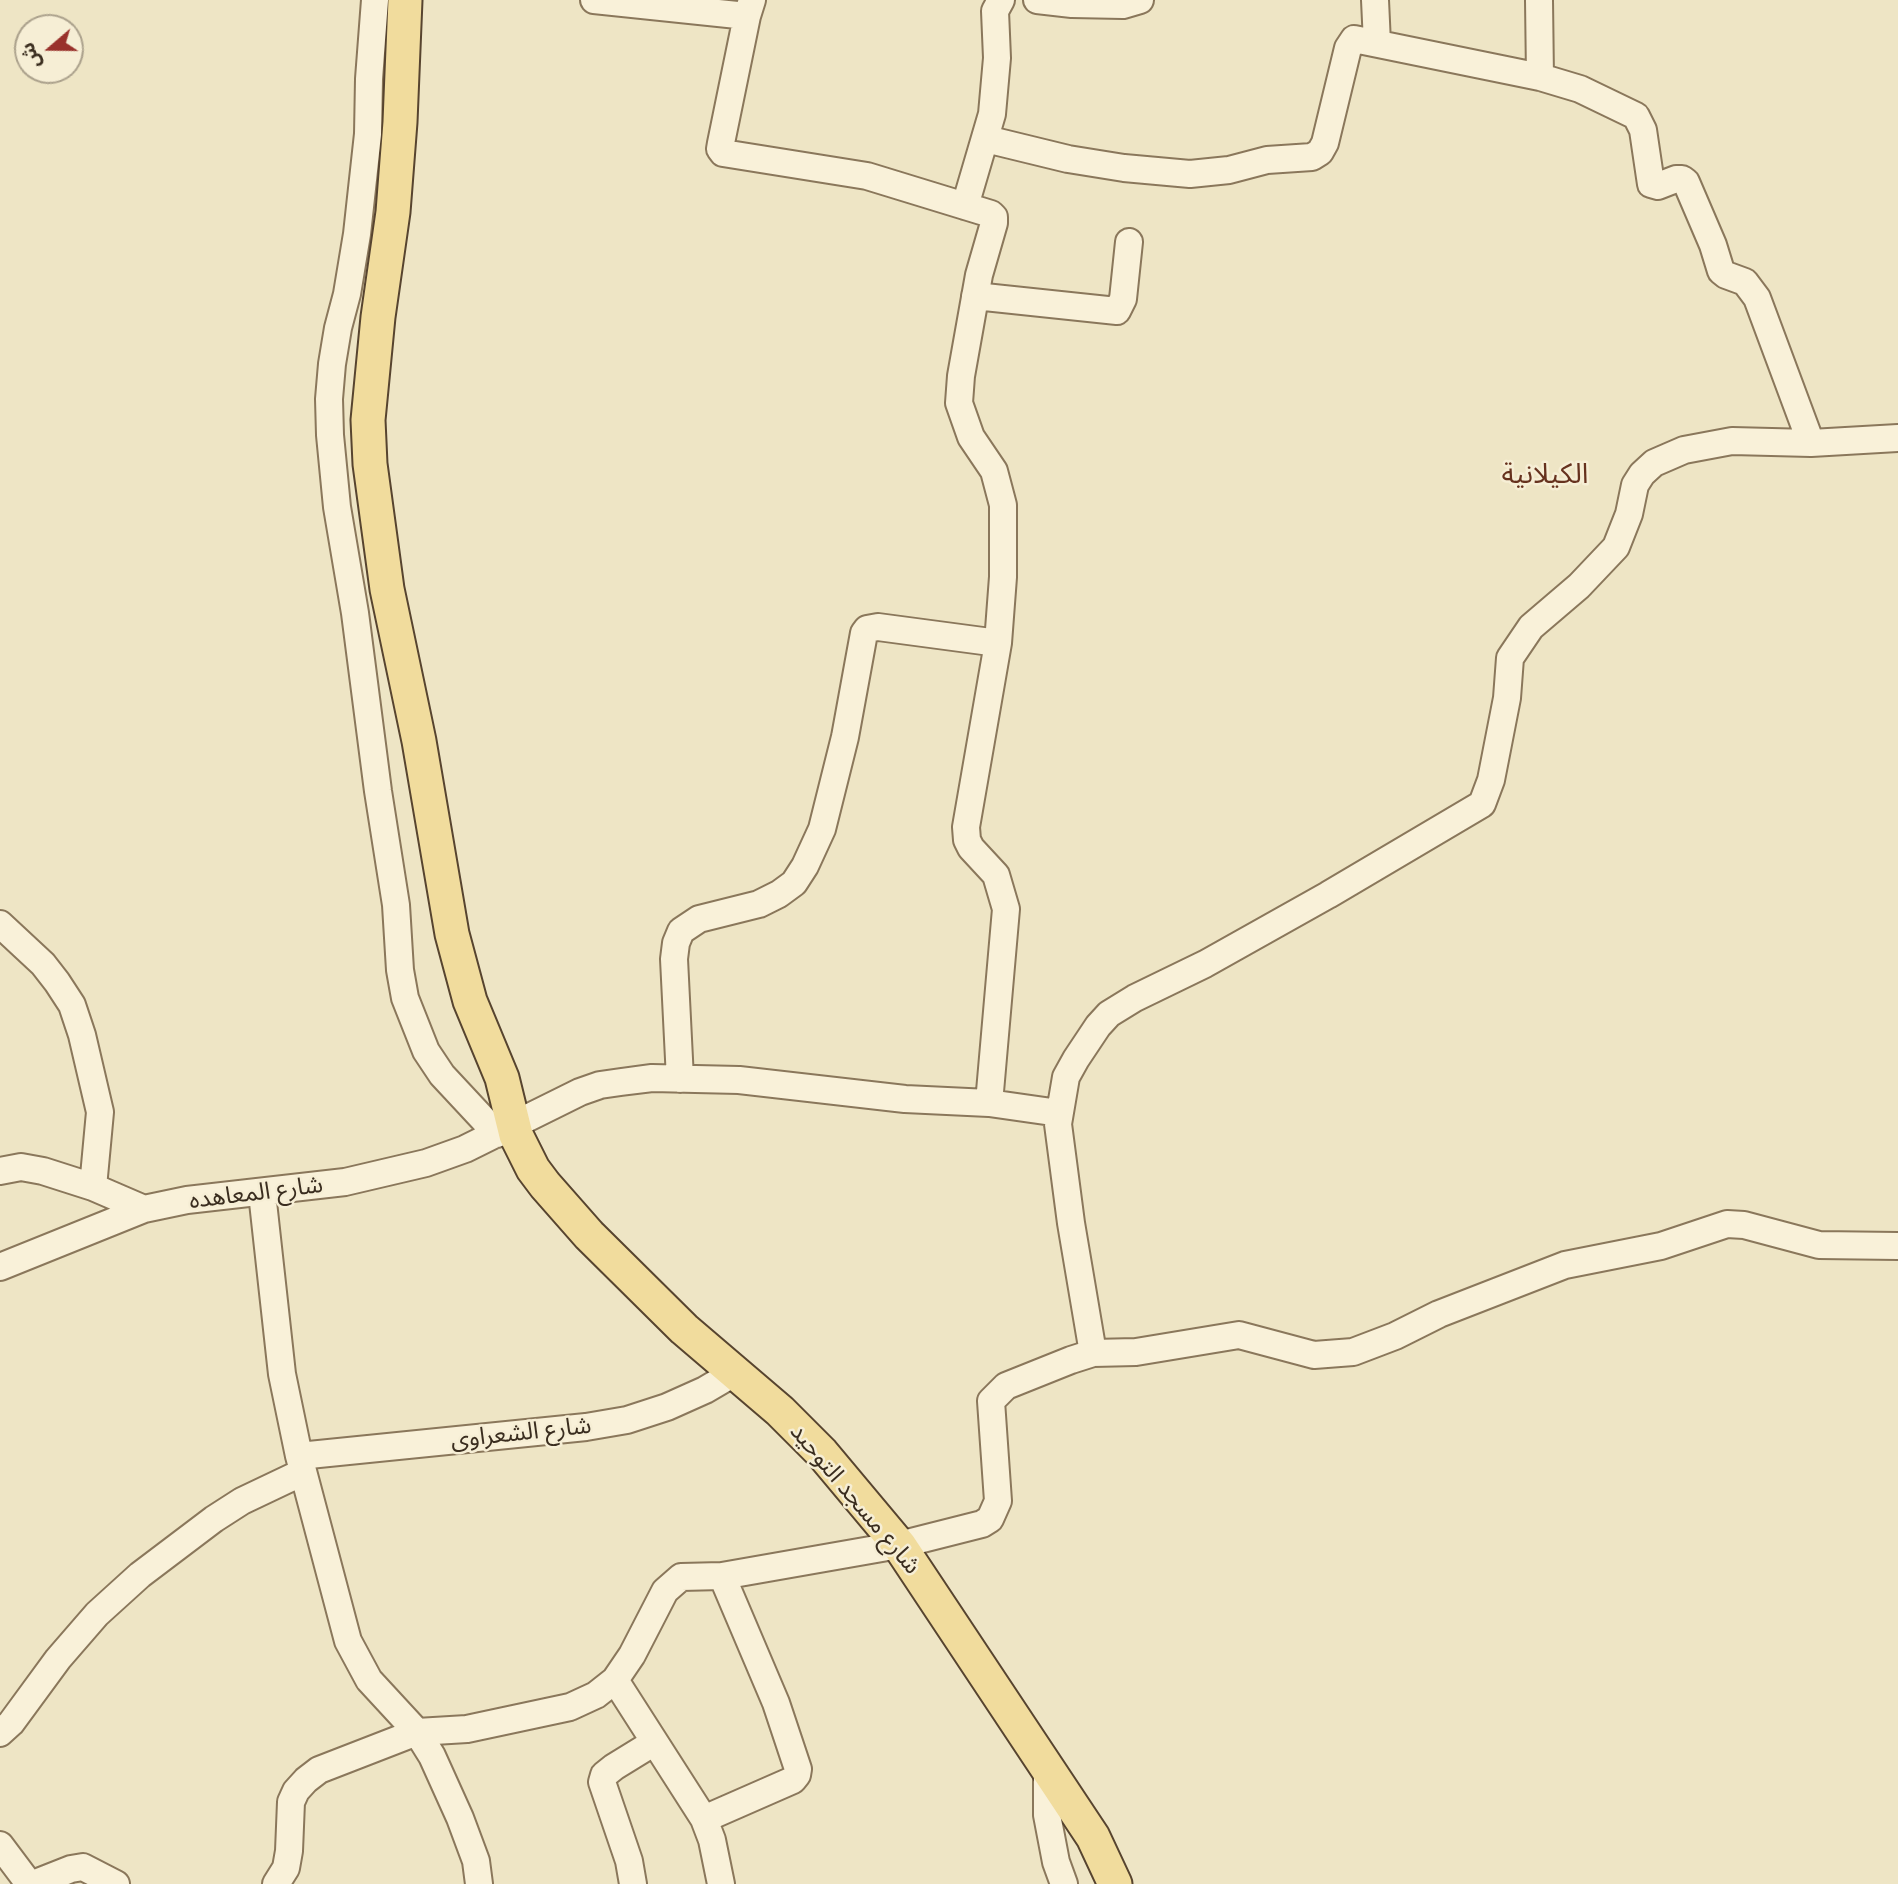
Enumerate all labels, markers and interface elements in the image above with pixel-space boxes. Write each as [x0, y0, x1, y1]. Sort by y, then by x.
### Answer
north arrow [14, 14, 84, 84]
text: ش [15, 40, 46, 72]
district label: الكيلانية [1502, 458, 1588, 492]
street label: شارع المعاهده [188, 1171, 324, 1215]
street label: شارع الشعراوى [449, 1411, 593, 1455]
street label: شارع مسجد التوحيد [784, 1418, 926, 1580]

